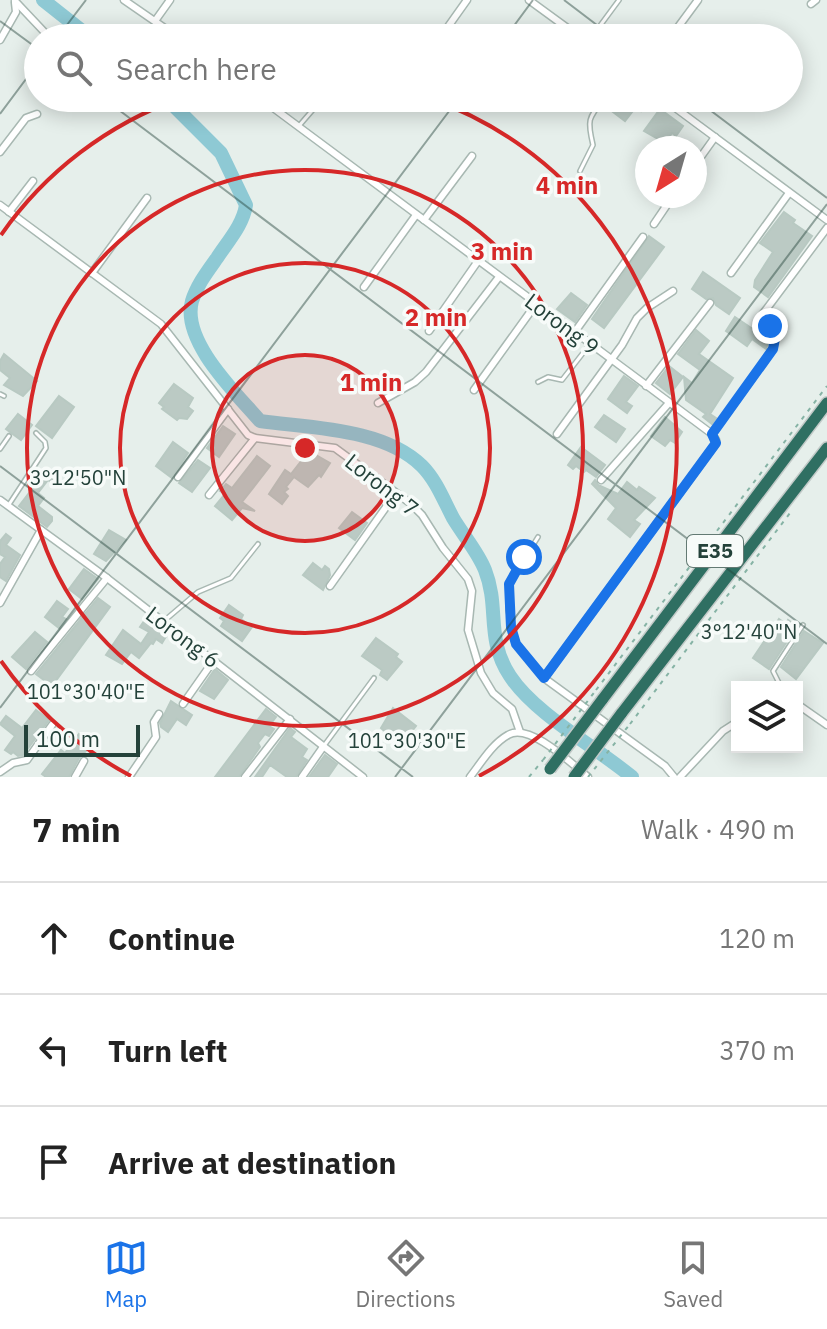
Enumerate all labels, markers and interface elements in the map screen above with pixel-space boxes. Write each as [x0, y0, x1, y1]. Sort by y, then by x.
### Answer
search box [24, 24, 803, 112]
icon: search [52, 46, 96, 90]
text: Search here [116, 49, 277, 88]
north arrow [635, 136, 707, 208]
text: 4 min [536, 169, 598, 201]
text: 3 min [471, 235, 533, 267]
street label: Lorong 9 [519, 286, 605, 361]
text: 2 min [405, 301, 467, 333]
route end [752, 308, 788, 344]
text: 1 min [340, 366, 402, 398]
centre of rings [291, 434, 319, 462]
street label: Lorong 7 [340, 447, 425, 522]
text: 3°12'50"N [30, 464, 126, 491]
road number: E35 [687, 535, 743, 567]
route start [506, 539, 542, 575]
street label: Lorong 6 [140, 599, 226, 674]
text: 3°12'40"N [701, 618, 797, 645]
text: 101°30'40"E [27, 678, 145, 705]
map controls [731, 681, 803, 753]
button: layers [731, 681, 803, 753]
scale bar [24, 721, 140, 757]
text: 100 m [36, 724, 100, 753]
text: 101°30'30"E [348, 727, 466, 754]
text: 7 min [32, 807, 121, 851]
text: Walk · 490 m [641, 812, 795, 846]
icon: ahead [32, 916, 76, 960]
text: Continue [108, 919, 235, 958]
text: 120 m [719, 921, 795, 955]
icon: left [32, 1028, 76, 1072]
text: Turn left [108, 1031, 227, 1070]
text: 370 m [719, 1033, 795, 1067]
icon: arrive [32, 1140, 76, 1184]
text: Arrive at destination [108, 1143, 396, 1182]
tab: Map [104, 1236, 148, 1313]
tab: Directions [356, 1236, 456, 1313]
tab: Saved [663, 1236, 723, 1313]

